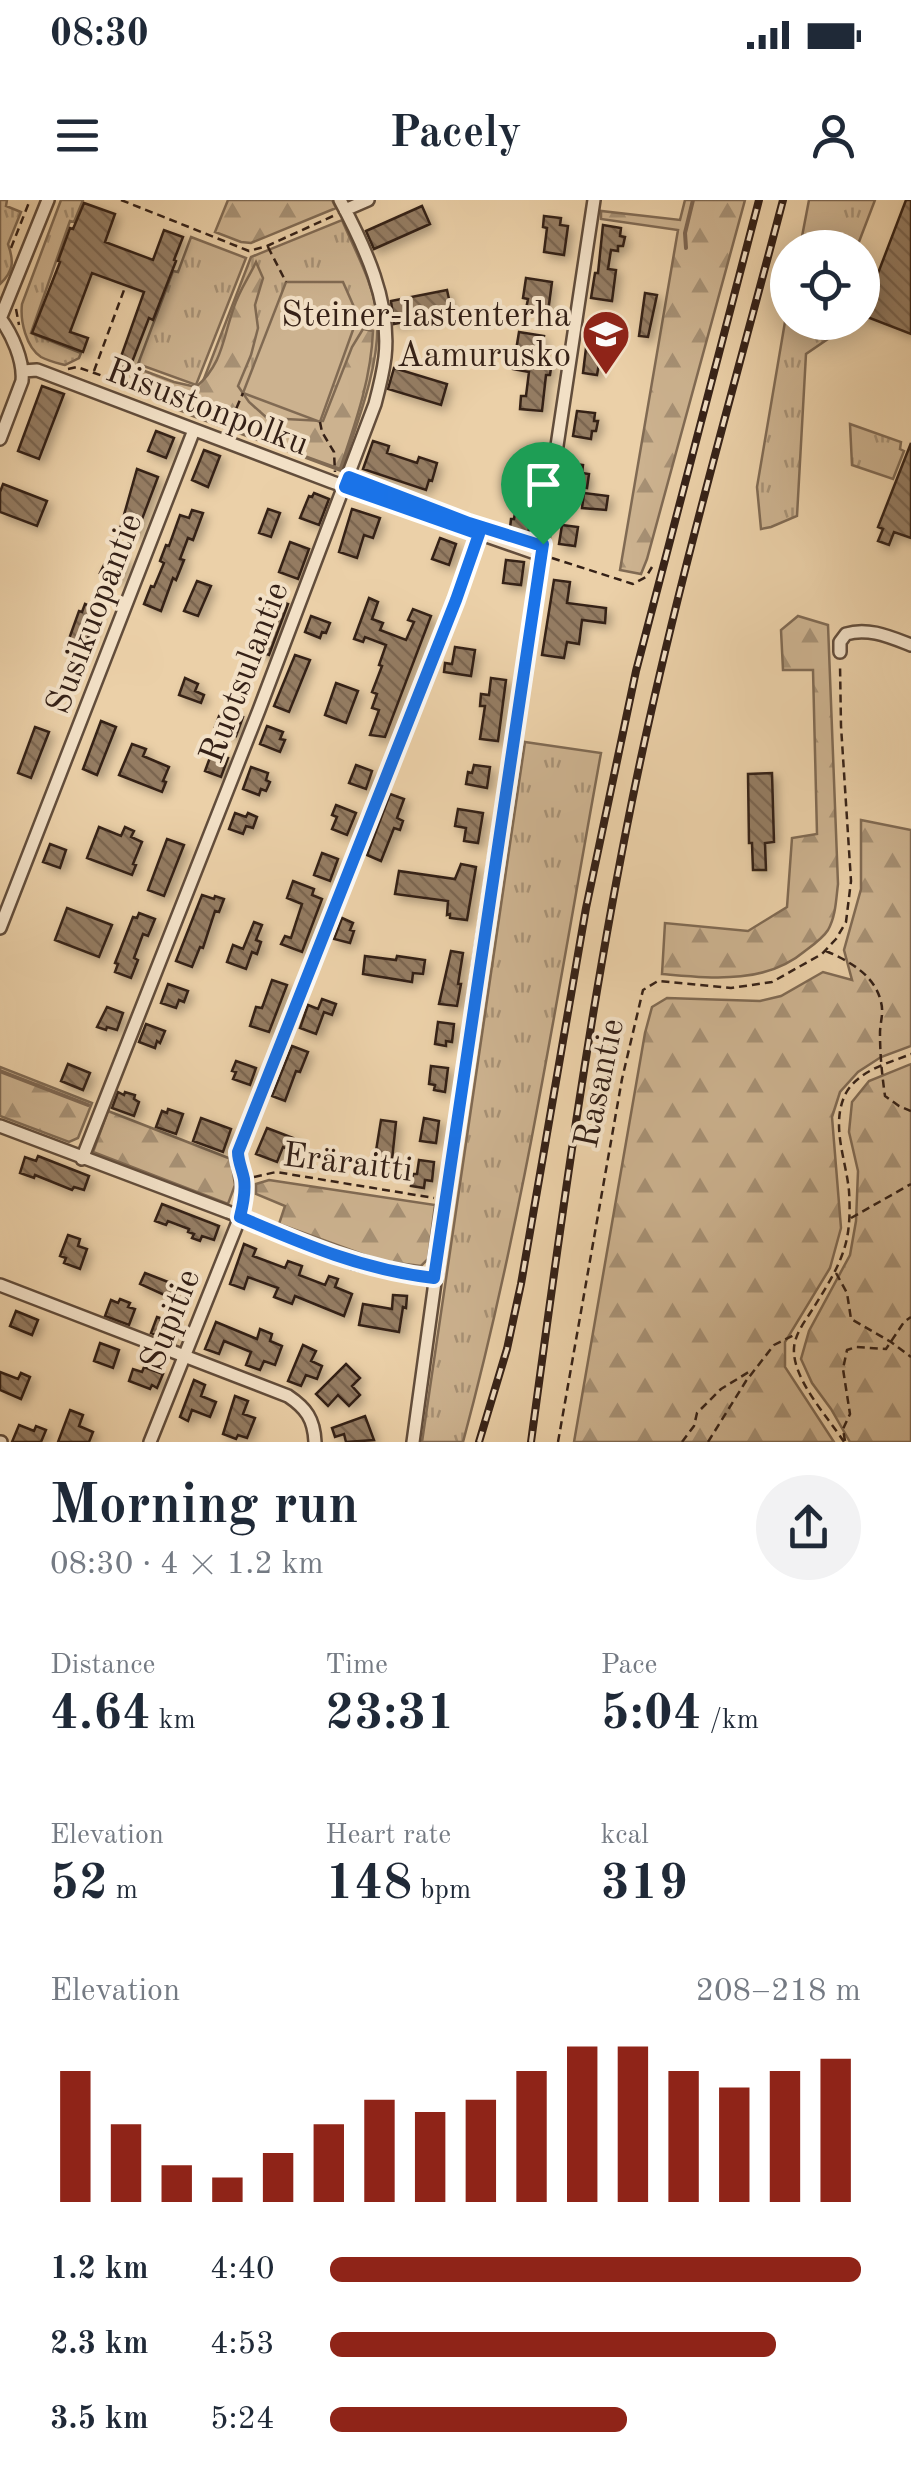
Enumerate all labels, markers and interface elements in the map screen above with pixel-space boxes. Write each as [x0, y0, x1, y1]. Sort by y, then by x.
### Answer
text: 08:30 [50, 16, 149, 54]
icon: menu [50, 108, 105, 163]
icon: person [806, 108, 861, 163]
text: Pacely [389, 112, 522, 157]
map controls [770, 230, 880, 340]
button: locate [770, 230, 880, 340]
place label: Steiner-lastenterha Aamurusko [281, 299, 571, 374]
school or university icon: Steiner-lastenterha Aamurusko [580, 308, 632, 376]
street label: Risustonpolku [101, 354, 313, 463]
pin [501, 442, 586, 545]
icon: arrive [516, 457, 571, 512]
street label: Susikuopantie [41, 509, 150, 719]
street label: Ruotsulantie [195, 578, 296, 768]
street label: Rasantie [570, 1016, 631, 1151]
street label: Eräraitti [281, 1138, 415, 1189]
street label: Supitie [135, 1264, 207, 1376]
button: share [756, 1475, 861, 1580]
text: Morning run [50, 1480, 359, 1535]
text: 08:30 · 4 × 1.2 km [50, 1549, 324, 1581]
text: Distance [50, 1652, 155, 1680]
text: Time [325, 1652, 388, 1680]
text: Pace [601, 1652, 657, 1680]
text: 4.64 [50, 1690, 151, 1740]
text: 23:31 [325, 1690, 455, 1740]
text: 5:04 [601, 1690, 702, 1740]
text: km [151, 1707, 196, 1735]
text: /km [702, 1707, 759, 1735]
text: Elevation [50, 1822, 164, 1850]
text: Heart rate [325, 1822, 451, 1850]
text: kcal [601, 1822, 649, 1850]
text: 52 [50, 1860, 108, 1910]
text: 148 [325, 1860, 412, 1910]
text: 319 [601, 1860, 688, 1910]
text: m [108, 1877, 138, 1905]
text: bpm [412, 1877, 471, 1905]
text: Elevation [50, 1976, 180, 2008]
text: 208–218 m [695, 1976, 861, 2008]
text: 1.2 km [50, 2254, 149, 2286]
text: 4:40 [210, 2254, 275, 2286]
text: 2.3 km [50, 2329, 149, 2361]
text: 4:53 [210, 2329, 275, 2361]
text: 3.5 km [50, 2404, 149, 2436]
text: 5:24 [210, 2404, 275, 2436]

